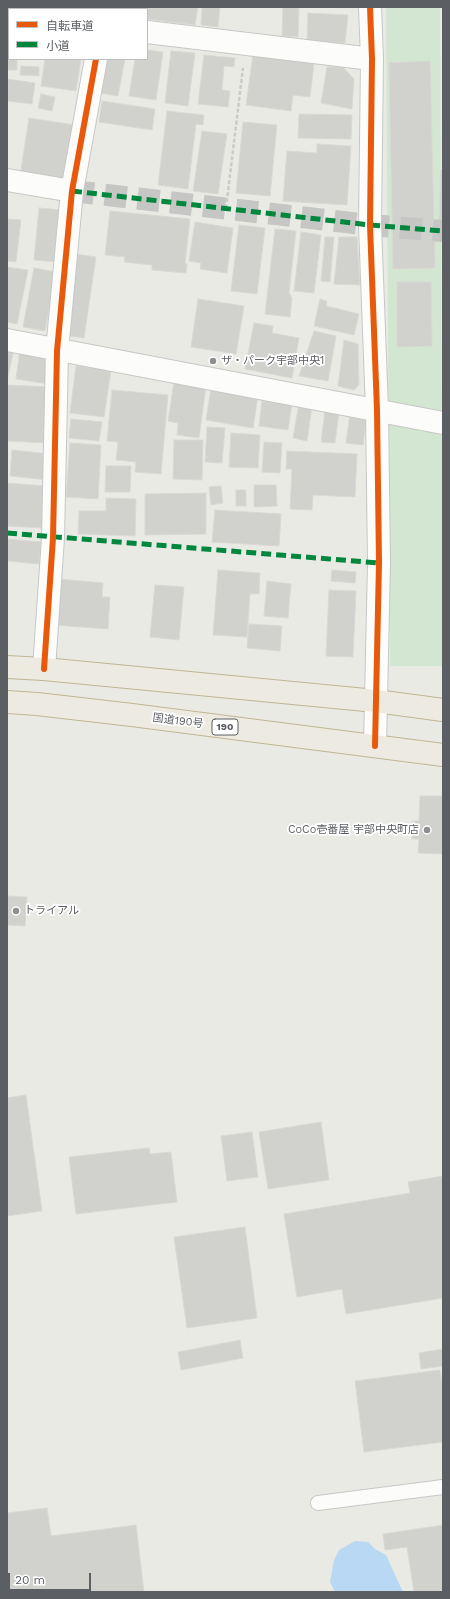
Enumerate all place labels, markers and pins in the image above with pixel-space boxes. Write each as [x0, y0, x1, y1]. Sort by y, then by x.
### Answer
place label: ザ・パーク宇部中央1 [221, 354, 324, 368]
marker: ザ・パーク宇部中央1 [208, 356, 218, 366]
place label: CoCo壱番屋 宇部中央町店 [288, 823, 419, 837]
marker: CoCo壱番屋 宇部中央町店 [422, 825, 432, 835]
place label: トライアル [24, 904, 79, 918]
marker: トライアル [11, 906, 21, 916]

